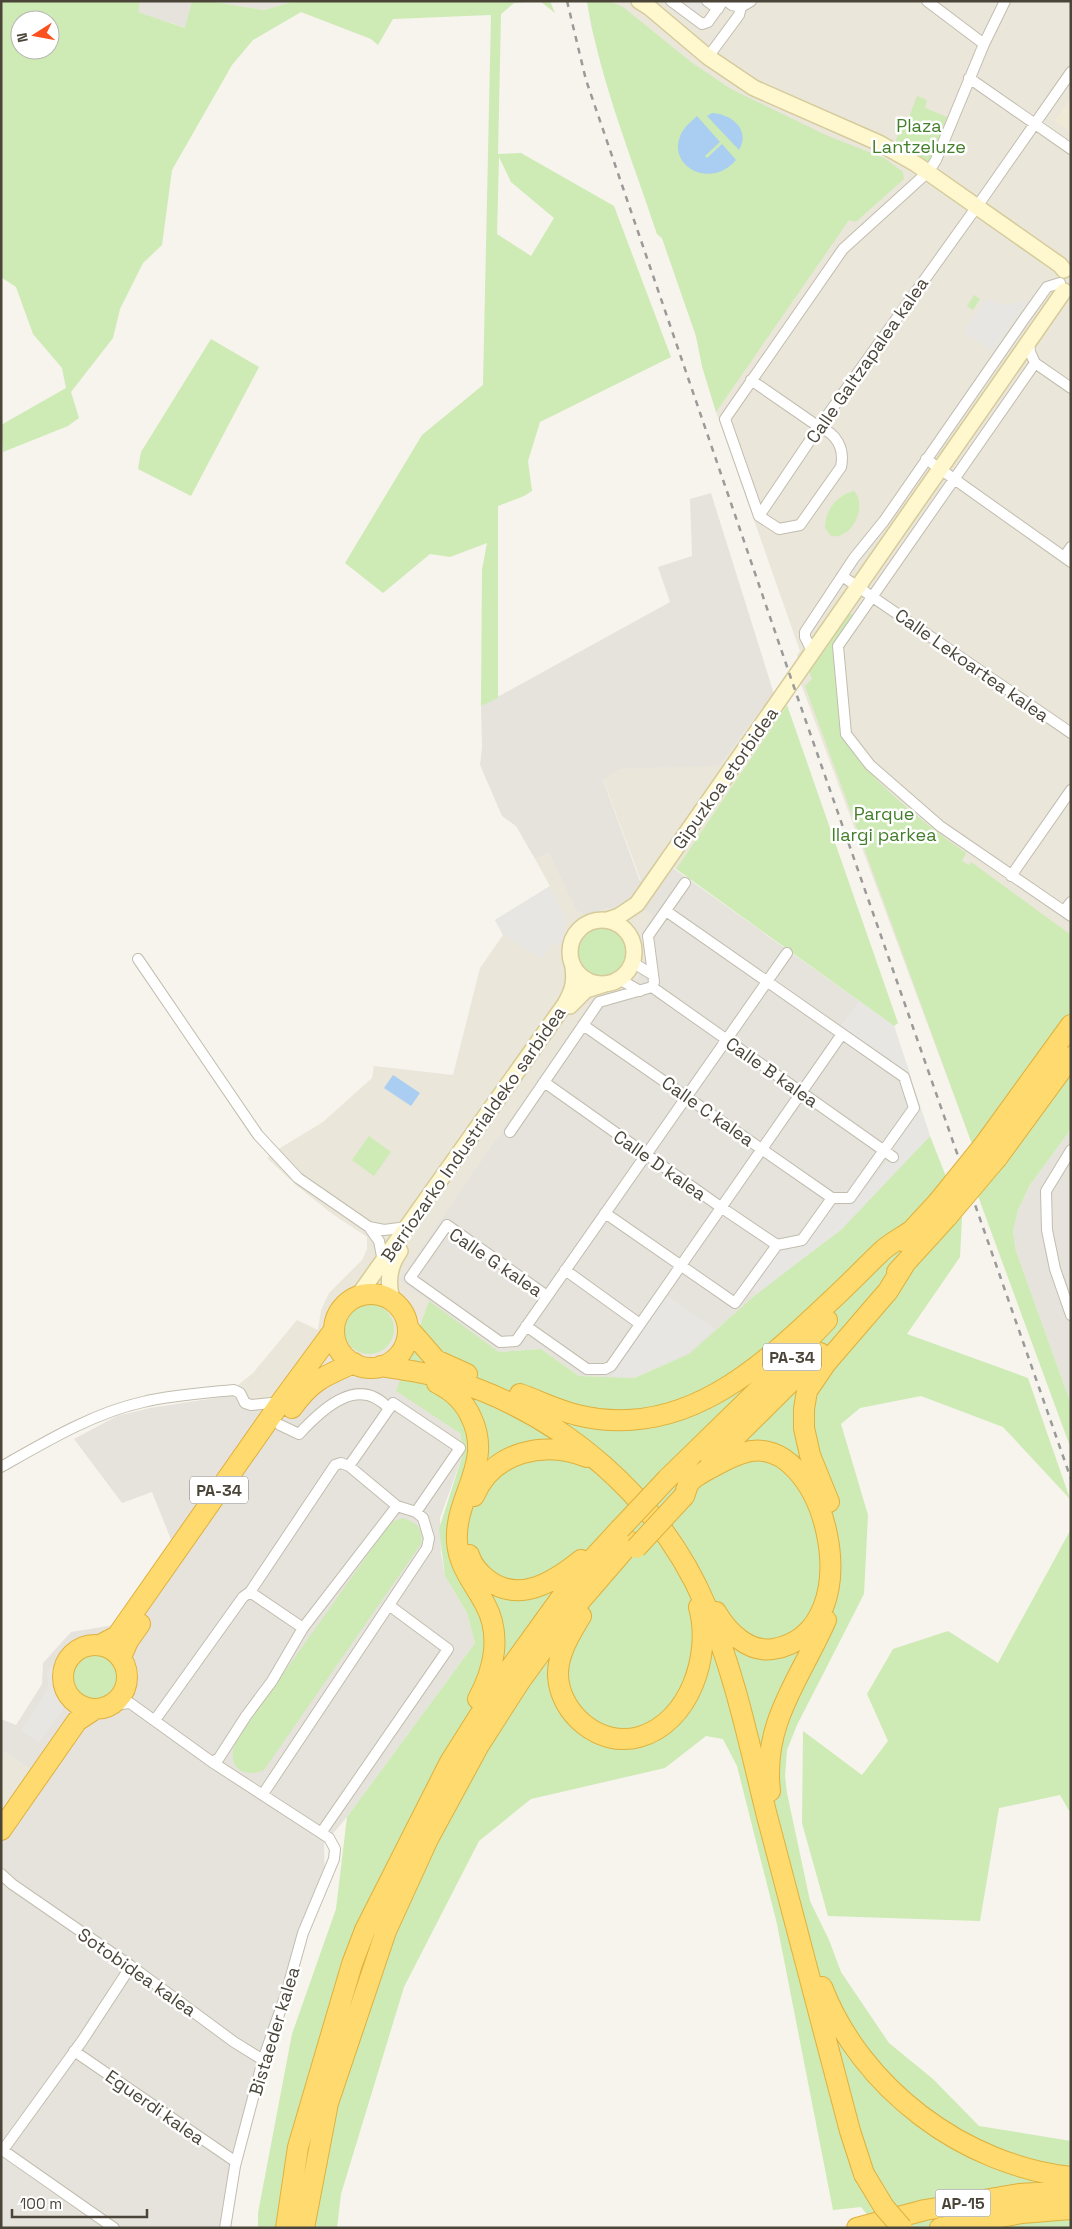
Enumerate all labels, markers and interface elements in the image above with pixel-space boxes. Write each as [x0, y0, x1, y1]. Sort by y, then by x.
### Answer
north arrow [10, 10, 60, 60]
text: N [13, 31, 32, 44]
park label: Plaza Lantzeluze [872, 114, 966, 158]
street label: Calle Galtzapalea kalea [801, 272, 933, 448]
street label: Calle Lekoartea kalea [891, 603, 1053, 727]
street label: Gipuzkoa etorbidea [667, 702, 783, 854]
park label: Parque Ilargi parkea [831, 802, 937, 846]
street label: Berriozarko Industrialdeko sarbidea [376, 1002, 570, 1266]
street label: Calle B kalea [721, 1032, 823, 1112]
street label: Calle C kalea [657, 1071, 759, 1151]
street label: Calle D kalea [609, 1125, 711, 1205]
street label: Calle G kalea [445, 1222, 547, 1302]
road number: PA-34 [763, 1344, 821, 1370]
road number: PA-34 [190, 1476, 248, 1504]
street label: Sotobidea kalea [73, 1923, 201, 2021]
street label: Bistaeder kalea [243, 1964, 305, 2098]
street label: Eguerdi kalea [101, 2064, 209, 2150]
scale bar [12, 2186, 148, 2218]
road number: AP-15 [936, 2190, 990, 2216]
text: 100 m [20, 2194, 62, 2213]

